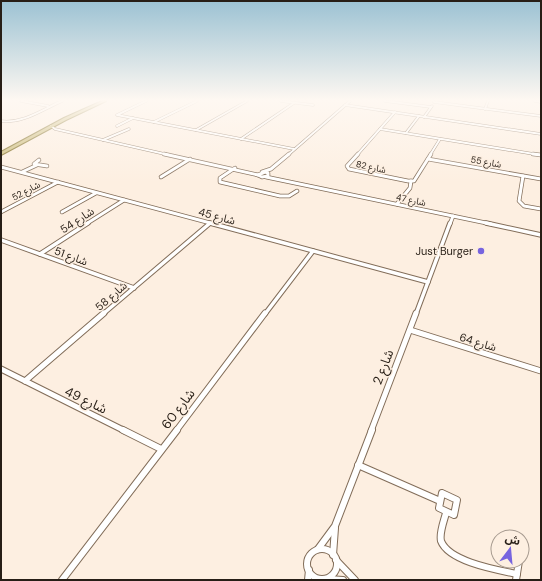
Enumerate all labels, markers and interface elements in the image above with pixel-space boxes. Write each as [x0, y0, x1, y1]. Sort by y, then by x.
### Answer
street label: شارع 55 [470, 153, 502, 172]
street label: شارع 82 [355, 158, 387, 177]
street label: شارع 52 [10, 179, 43, 204]
street label: شارع 47 [395, 191, 427, 210]
street label: شارع 54 [57, 204, 98, 237]
street label: شارع 45 [197, 204, 237, 229]
street label: شارع 51 [52, 244, 90, 270]
place label: Just Burger [416, 244, 473, 258]
marker: Just Burger [476, 246, 486, 256]
street label: شارع 58 [92, 278, 131, 314]
street label: شارع 64 [458, 330, 499, 355]
street label: شارع 2 [369, 347, 399, 388]
street label: شارع 49 [61, 383, 110, 419]
street label: شارع 60 [157, 386, 200, 434]
north arrow [490, 529, 530, 569]
text: ش [504, 531, 522, 548]

